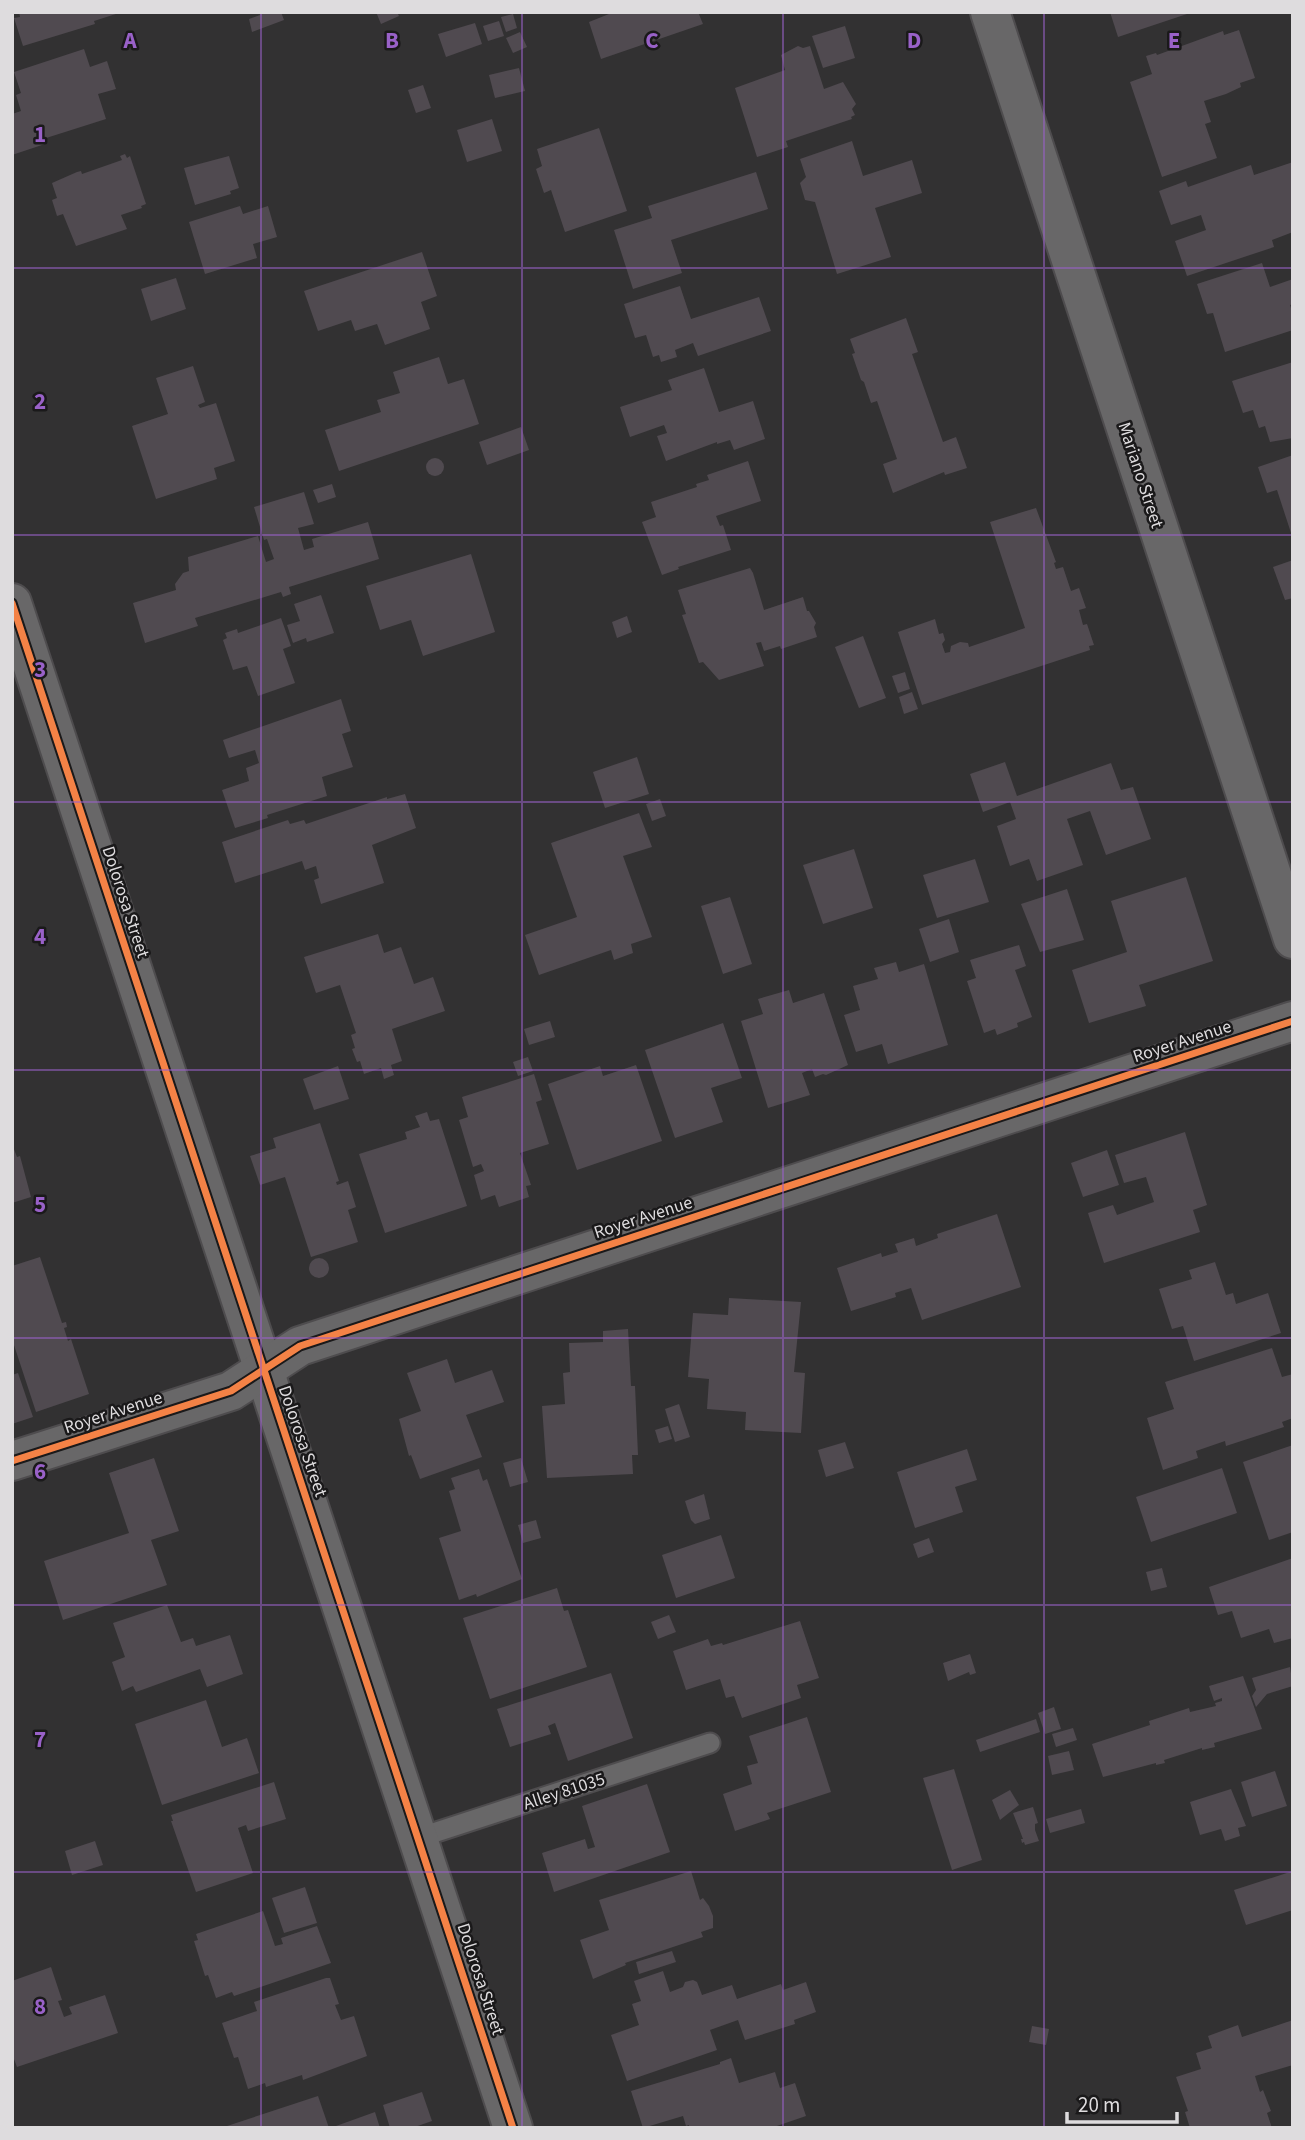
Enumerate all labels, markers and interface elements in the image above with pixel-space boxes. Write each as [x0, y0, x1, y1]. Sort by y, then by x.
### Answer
text: A [122, 24, 137, 57]
text: B [385, 24, 399, 57]
text: C [645, 24, 659, 57]
text: D [907, 24, 921, 57]
text: E [1168, 24, 1180, 57]
text: 1 [34, 118, 46, 151]
text: 2 [34, 385, 46, 418]
street label: Mariano Street [1112, 419, 1169, 531]
text: 3 [34, 653, 46, 686]
street label: Dolorosa Street [96, 843, 155, 961]
text: 4 [34, 920, 46, 953]
street label: Royer Avenue [1130, 1014, 1235, 1069]
text: 5 [34, 1188, 46, 1221]
street label: Royer Avenue [591, 1190, 696, 1245]
street label: Dolorosa Street [272, 1382, 333, 1500]
street label: Royer Avenue [61, 1385, 166, 1440]
text: 6 [34, 1455, 46, 1488]
text: 7 [34, 1723, 46, 1756]
street label: Alley 81035 [520, 1766, 608, 1816]
street label: Dolorosa Street [451, 1920, 510, 2038]
text: 8 [34, 1990, 46, 2023]
scale bar [1067, 2080, 1177, 2124]
text: 20 m [1078, 2090, 1120, 2120]

